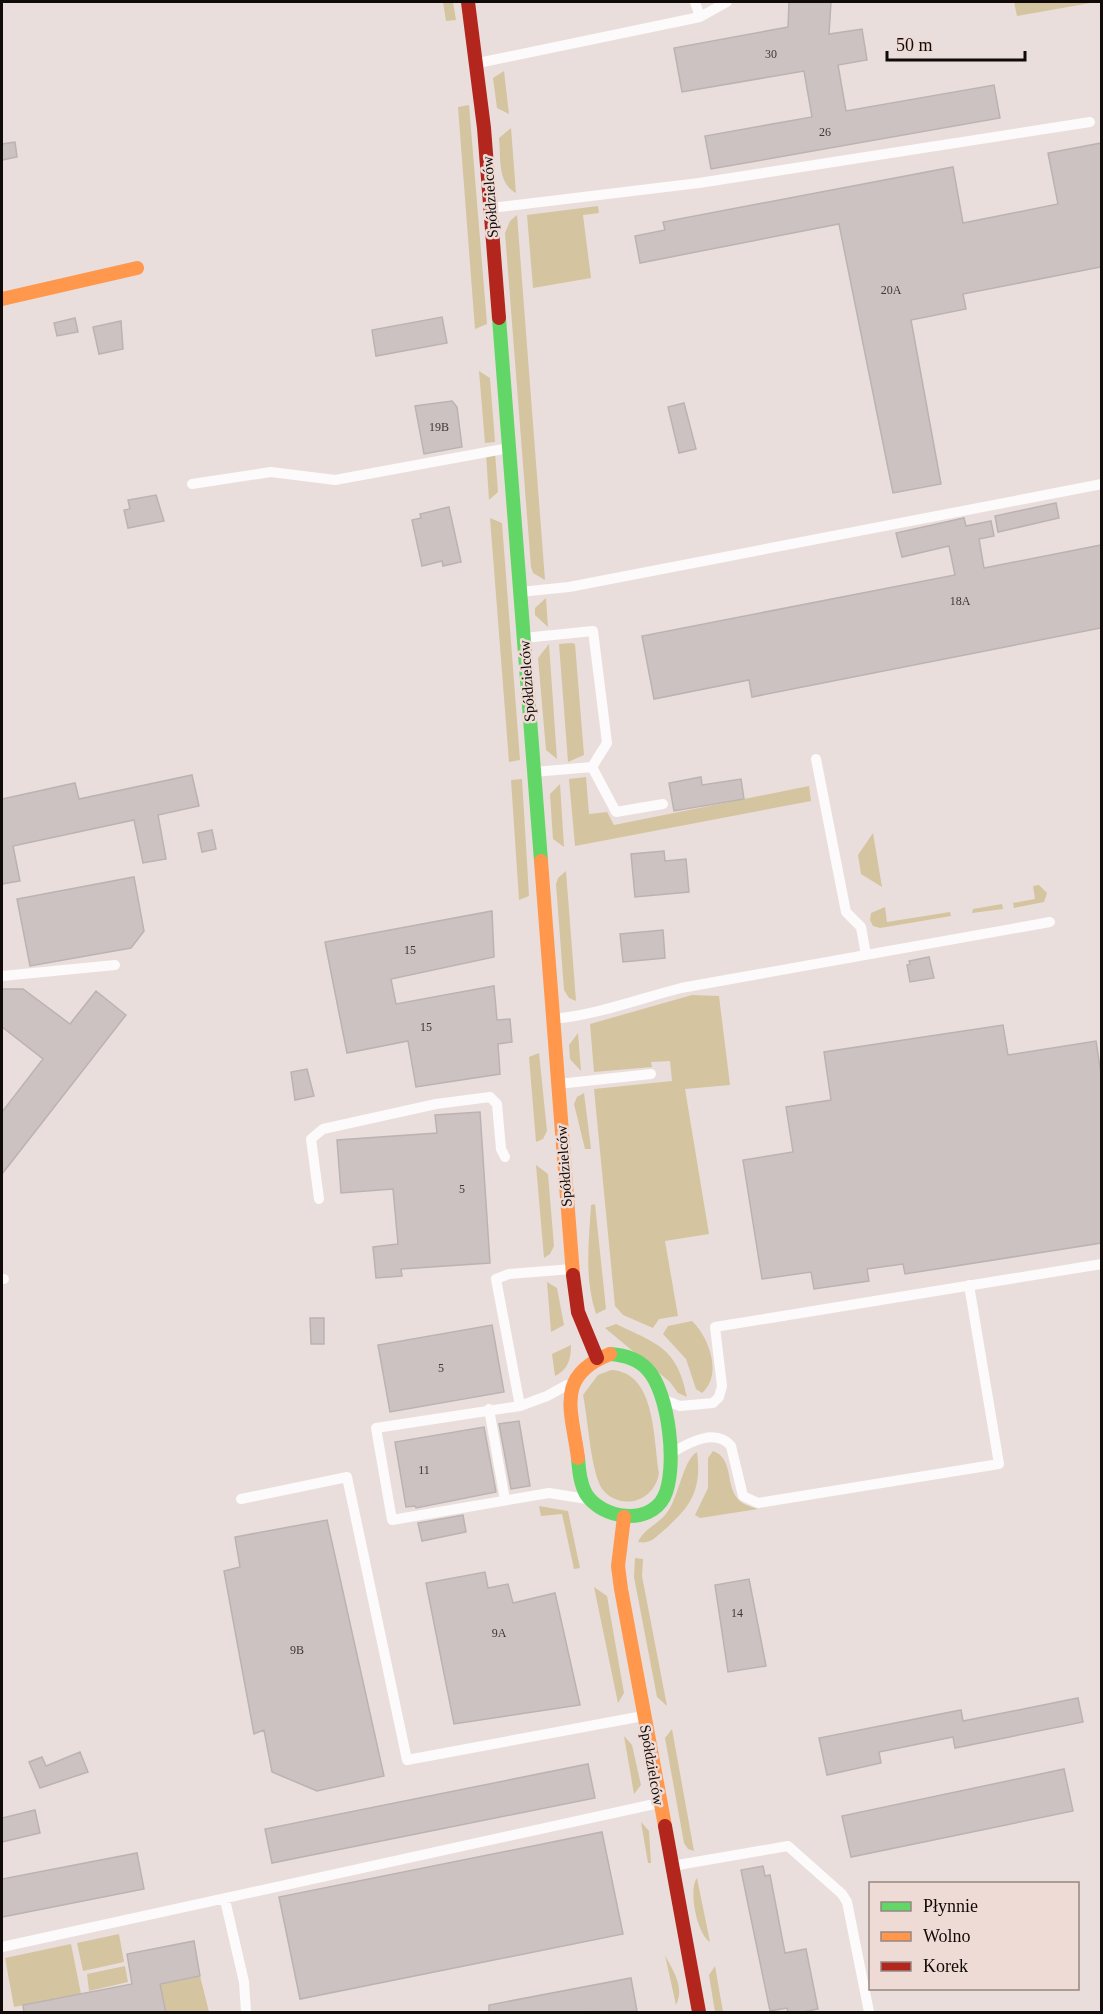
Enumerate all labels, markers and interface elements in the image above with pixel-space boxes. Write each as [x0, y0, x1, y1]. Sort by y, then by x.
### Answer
scale bar [887, 24, 1025, 62]
text: 50 m [896, 35, 933, 55]
house number: 30 [765, 47, 777, 61]
house number: 26 [819, 125, 831, 139]
street label: Spółdzielców [479, 156, 501, 238]
house number: 20A [881, 283, 902, 297]
house number: 19B [429, 420, 449, 434]
house number: 18A [950, 594, 971, 608]
street label: Spółdzielców [516, 640, 538, 722]
house number: 15 [404, 943, 416, 957]
house number: 15 [420, 1020, 432, 1034]
street label: Spółdzielców [553, 1125, 575, 1207]
house number: 5 [459, 1182, 465, 1196]
house number: 5 [438, 1361, 444, 1375]
house number: 11 [418, 1463, 430, 1477]
house number: 14 [731, 1606, 743, 1620]
house number: 9A [492, 1626, 507, 1640]
house number: 9B [290, 1643, 304, 1657]
street label: Spółdzielców [637, 1723, 667, 1807]
legend [869, 1882, 1079, 1990]
text: Płynnie [923, 1896, 978, 1916]
text: Wolno [923, 1926, 971, 1946]
text: Korek [923, 1956, 968, 1976]

